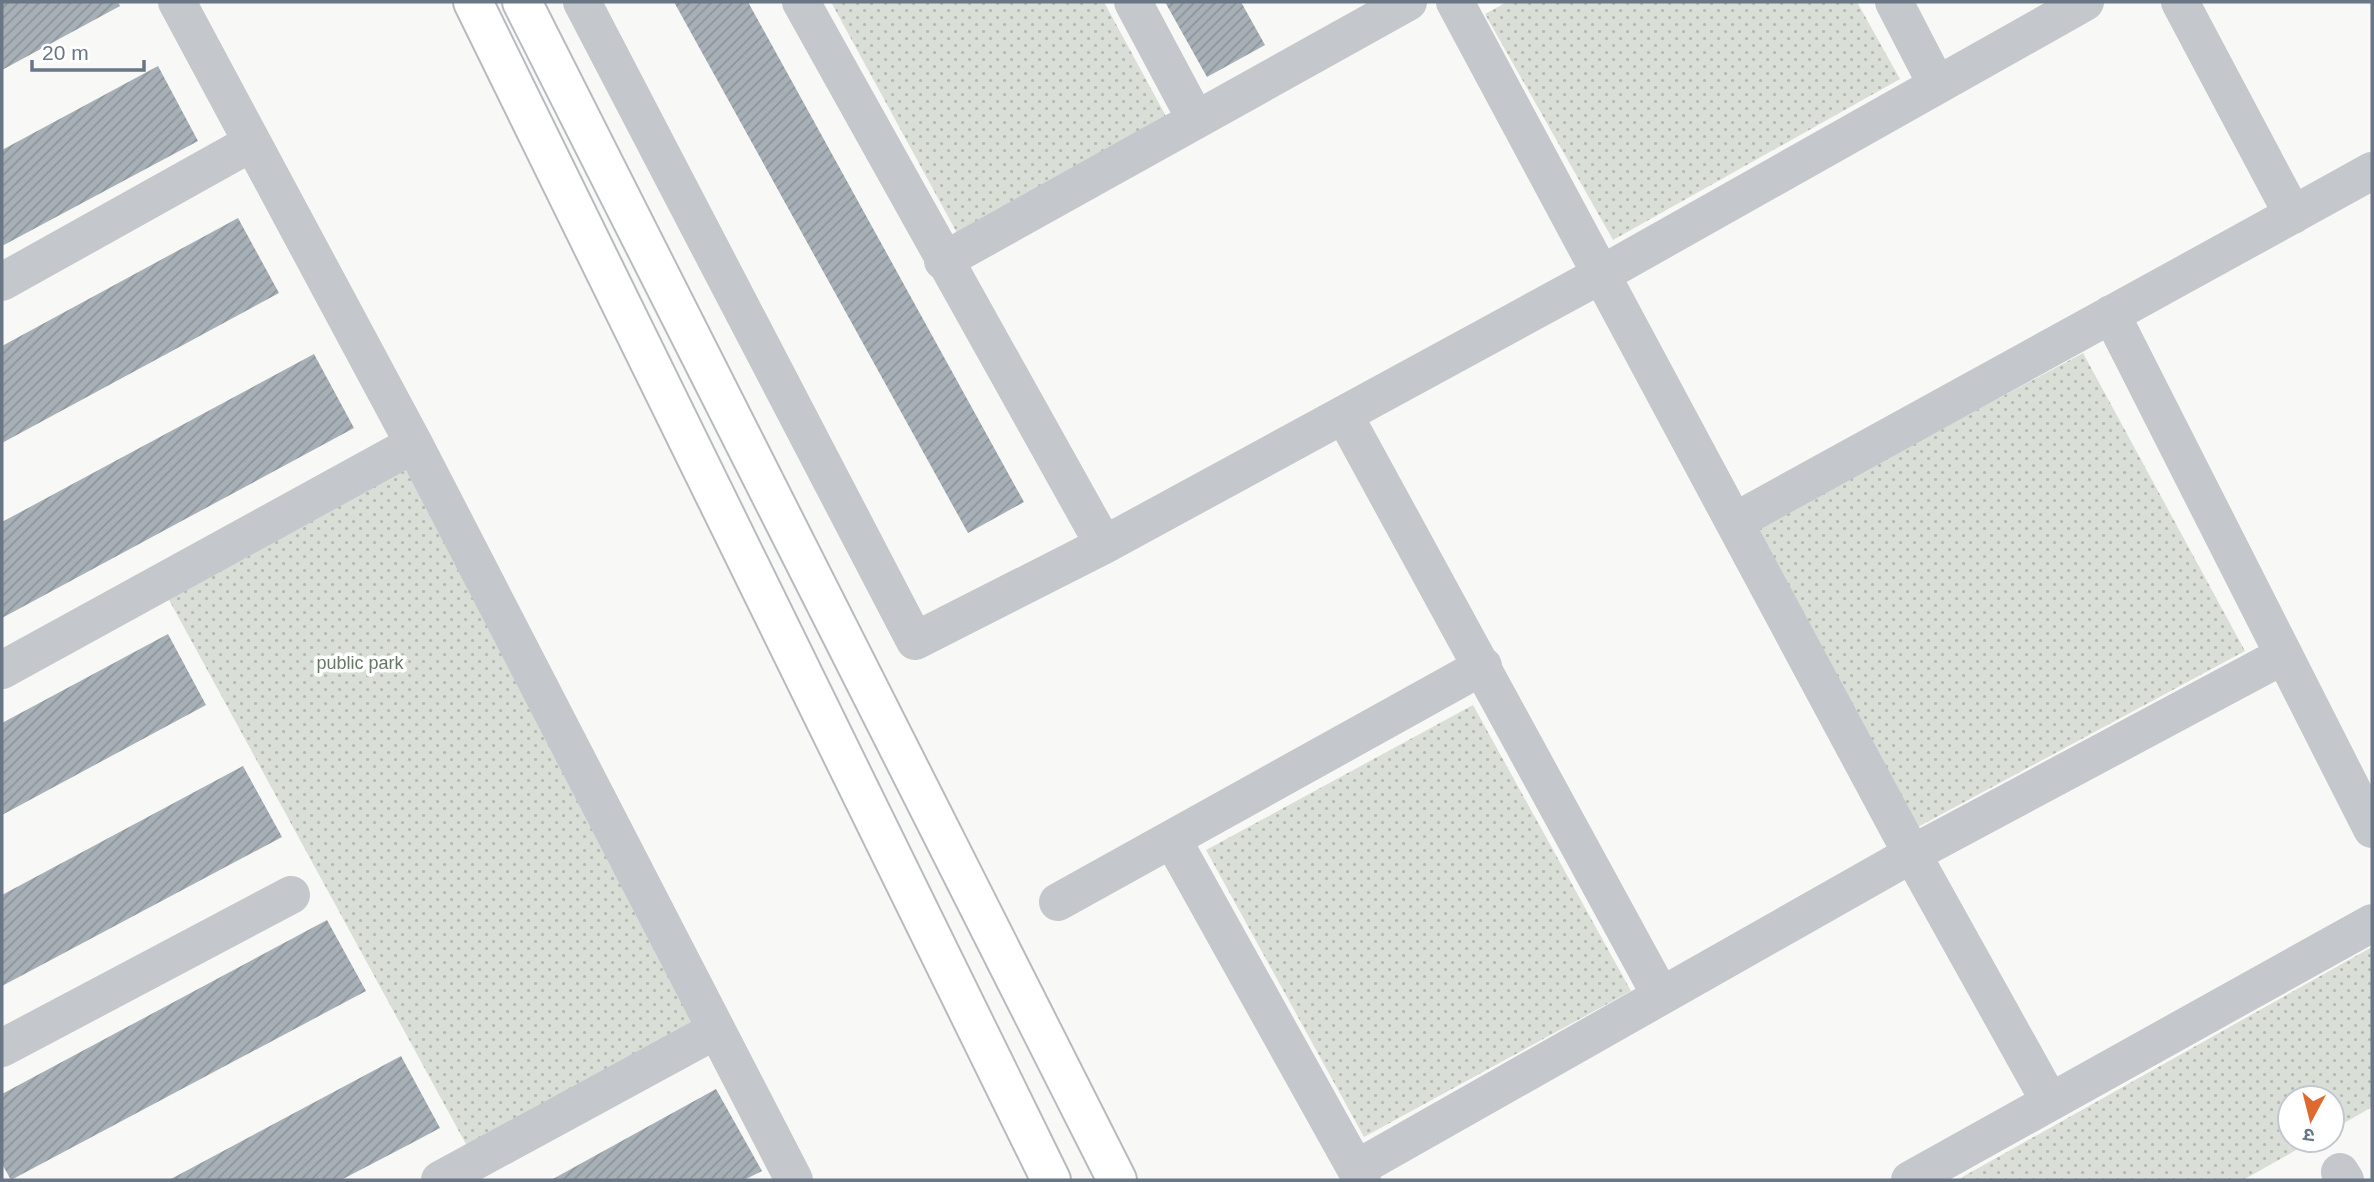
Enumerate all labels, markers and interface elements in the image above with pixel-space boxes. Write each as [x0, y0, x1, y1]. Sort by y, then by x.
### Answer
scale bar [32, 28, 144, 72]
text: 20 m [42, 41, 89, 64]
park label: public park [316, 653, 405, 673]
north arrow [2276, 1084, 2346, 1154]
text: उ [2301, 1124, 2316, 1146]

